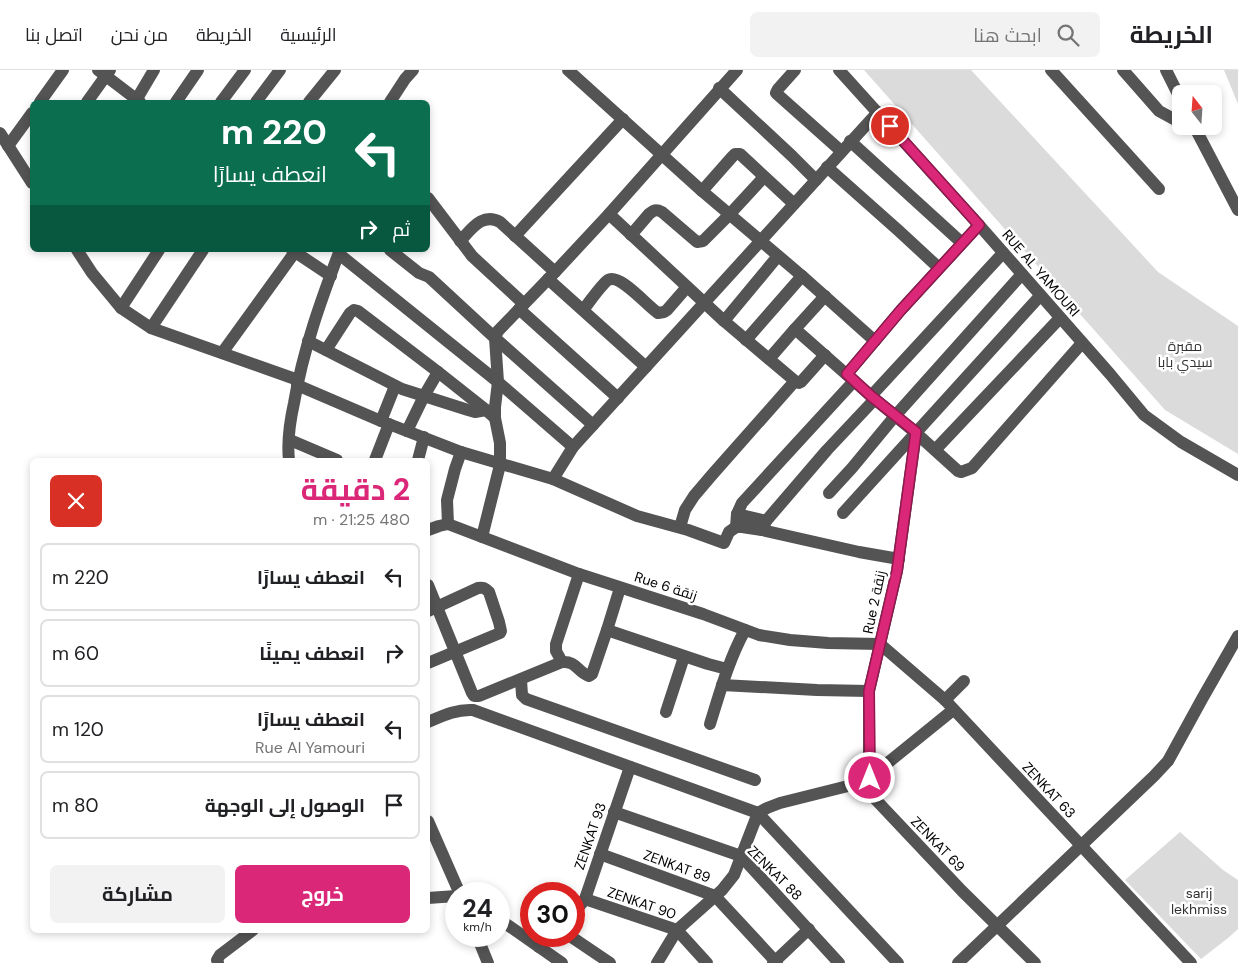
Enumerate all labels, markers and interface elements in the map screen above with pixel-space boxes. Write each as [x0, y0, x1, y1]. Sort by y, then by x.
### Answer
search box [750, 12, 1100, 57]
text: الخريطة [1130, 19, 1213, 50]
icon: search [1054, 21, 1082, 49]
text: اتصل بنا [25, 23, 83, 47]
text: من نحن [111, 23, 168, 47]
text: الخريطة [196, 23, 252, 47]
text: الرئيسية [280, 23, 337, 47]
text: ابحث هنا [973, 23, 1042, 48]
north arrow [1172, 85, 1222, 135]
map controls [1172, 85, 1222, 135]
pin [869, 105, 911, 147]
text: 220 m [221, 109, 327, 155]
icon: arrive [876, 112, 904, 140]
icon: left [345, 120, 410, 185]
text: انعطف يسارًا [213, 160, 327, 189]
icon: right [354, 215, 382, 243]
text: ثم [392, 217, 410, 242]
street label: RUE AL YAMOURI [998, 226, 1084, 320]
park label: مقبرة سيدي بابا [1157, 337, 1213, 374]
text: 2 دقيقة [301, 470, 410, 509]
button: close [50, 475, 102, 527]
text: 480 m · 21:25 [313, 509, 410, 530]
icon: left [380, 563, 408, 591]
text: 220 m [52, 565, 109, 590]
text: انعطف يسارًا [257, 565, 365, 590]
street label: Rue 6 زنقة [632, 567, 700, 605]
street label: Rue 2 زنقة [859, 569, 889, 635]
icon: right [380, 639, 408, 667]
text: 60 m [52, 641, 99, 666]
text: انعطف يمينًا [259, 641, 365, 666]
text: انعطف يسارًا [257, 707, 365, 732]
icon: left [380, 715, 408, 743]
text: 120 m [52, 717, 104, 742]
text: Rue Al Yamouri [255, 737, 365, 758]
position arrow [843, 751, 895, 803]
street label: ZENKAT 63 [1018, 758, 1080, 822]
icon: arrive [380, 791, 408, 819]
text: 80 m [52, 793, 99, 818]
text: الوصول إلى الوجهة [205, 793, 365, 818]
street label: ZENKAT 93 [570, 800, 610, 872]
street label: ZENKAT 69 [907, 812, 969, 876]
street label: ZENKAT 88 [744, 842, 806, 904]
street label: ZENKAT 89 [641, 846, 713, 886]
button: مشاركة [50, 865, 225, 923]
button: خروج [235, 865, 410, 923]
speed limit sign: 30 [520, 882, 585, 947]
street label: ZENKAT 90 [605, 883, 679, 923]
park label: sarij lekhmiss [1171, 884, 1227, 918]
text: 24 [462, 892, 493, 925]
text: km/h [463, 919, 492, 935]

